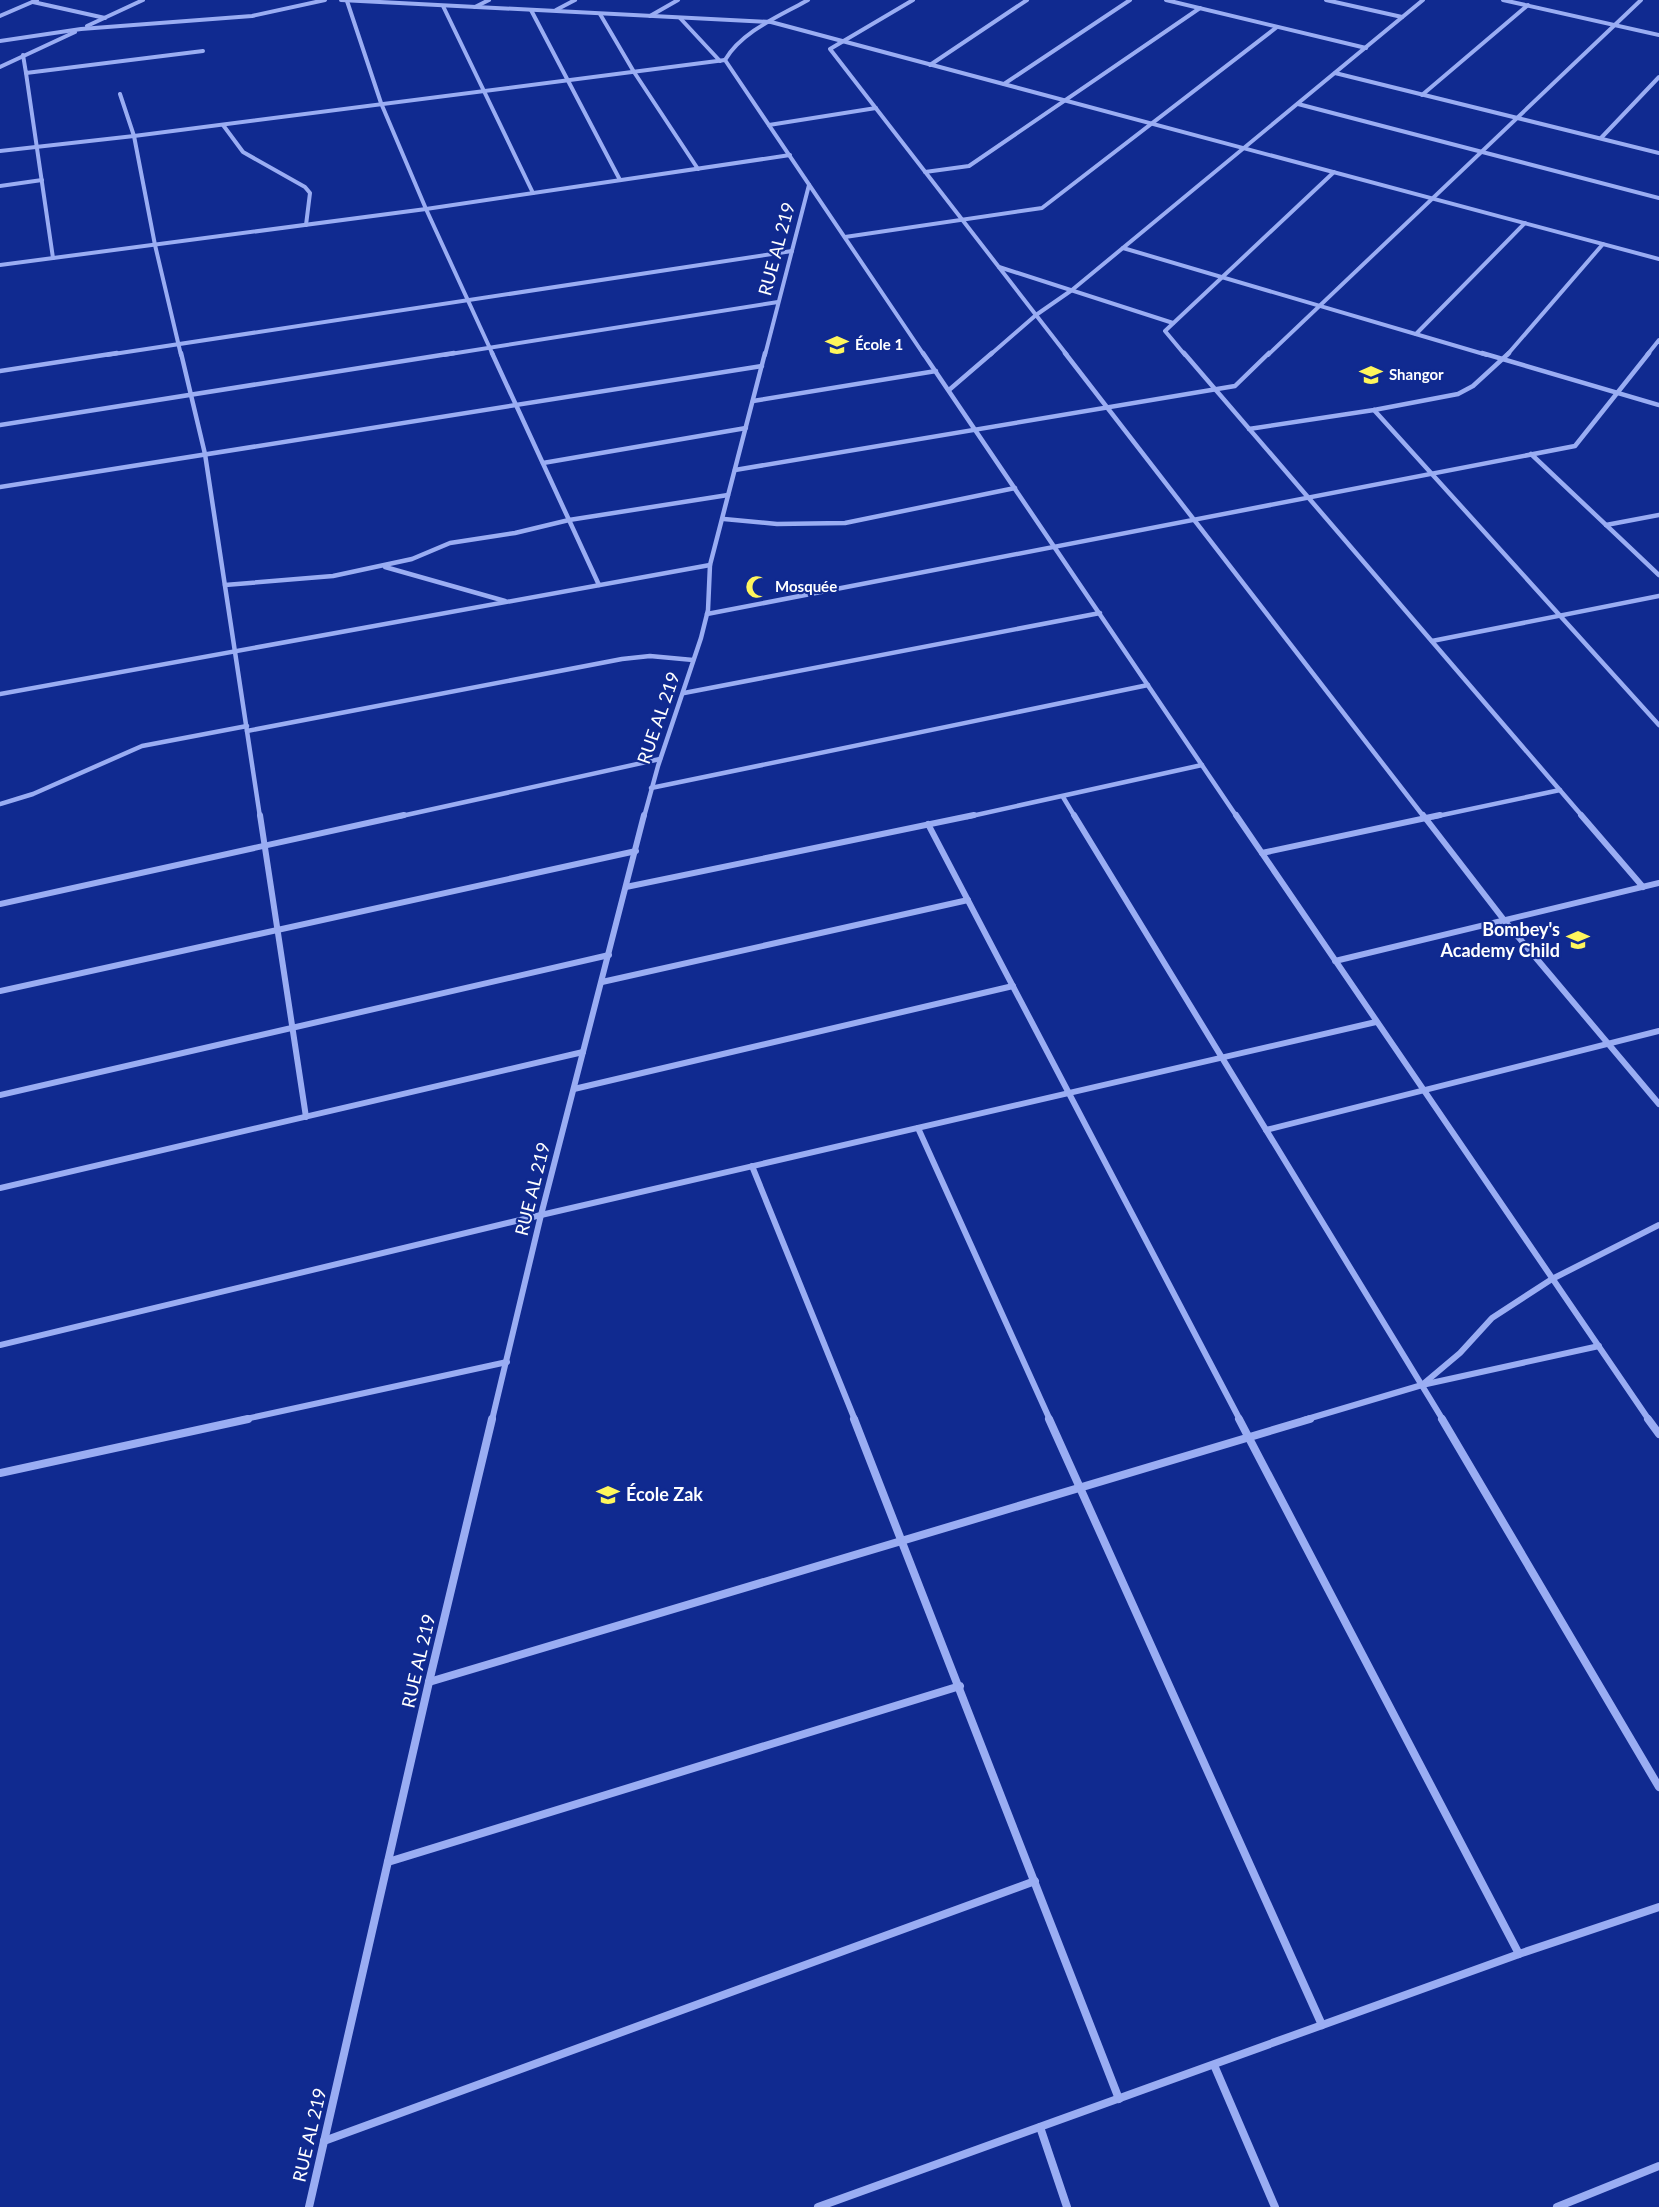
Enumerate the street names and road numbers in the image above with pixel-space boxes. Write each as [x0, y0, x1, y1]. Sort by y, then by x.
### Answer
street label: RUE AL 219 [753, 200, 799, 298]
street label: RUE AL 219 [632, 669, 684, 766]
street label: RUE AL 219 [510, 1140, 554, 1238]
street label: RUE AL 219 [397, 1612, 440, 1710]
street label: RUE AL 219 [288, 2086, 331, 2184]

